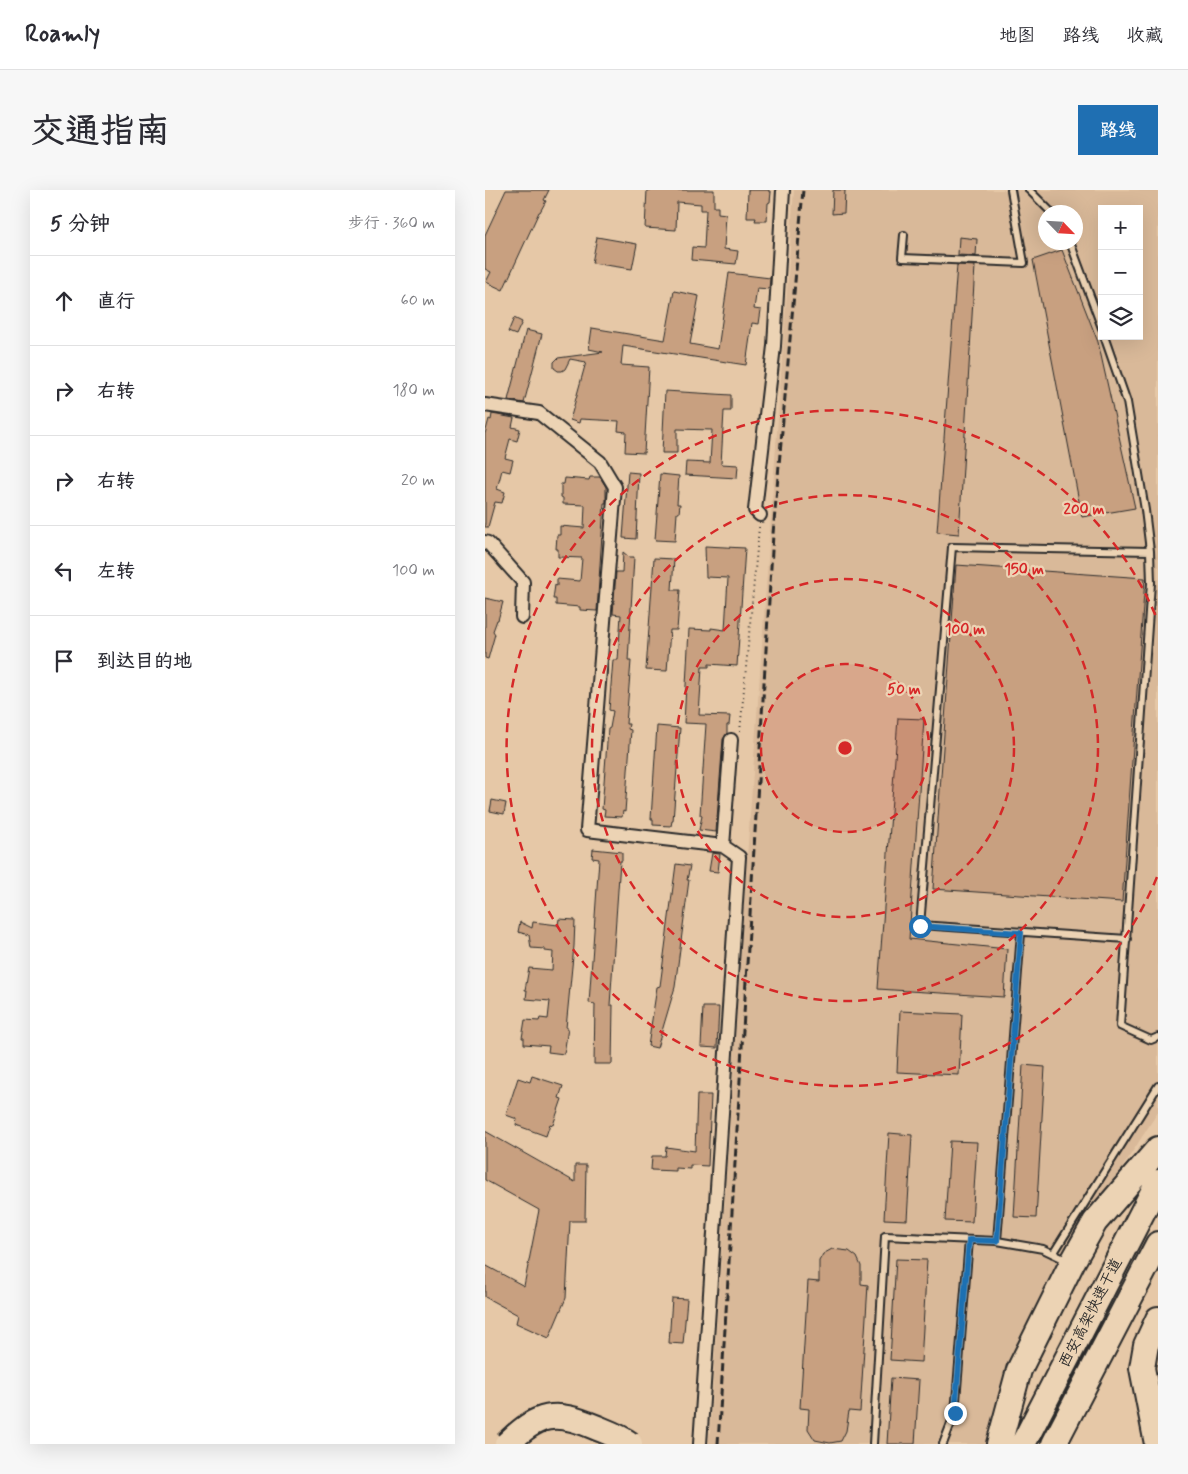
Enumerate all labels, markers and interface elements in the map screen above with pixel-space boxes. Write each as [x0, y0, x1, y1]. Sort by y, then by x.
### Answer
text: Roamly [25, 19, 100, 50]
text: 地图 [999, 24, 1035, 48]
text: 路线 [1063, 24, 1099, 48]
text: 收藏 [1127, 24, 1163, 48]
button: 路线 [1078, 105, 1158, 155]
text: 交通指南 [30, 109, 170, 155]
north arrow [1038, 205, 1083, 250]
map controls [1098, 205, 1143, 340]
button: + [1098, 205, 1143, 250]
text: 5 分钟 [50, 210, 110, 238]
text: 步行 · 360 m [348, 213, 435, 234]
button: − [1098, 250, 1143, 295]
icon: ahead [50, 287, 78, 315]
text: 直行 [97, 289, 135, 314]
text: 60 m [401, 290, 435, 311]
button: layers [1098, 295, 1143, 340]
icon: right [50, 377, 78, 405]
text: 右转 [97, 379, 135, 404]
text: 180 m [392, 380, 435, 401]
icon: right [50, 467, 78, 495]
text: 右转 [97, 469, 135, 494]
text: 20 m [401, 470, 435, 491]
text: 200 m [1064, 500, 1105, 520]
icon: left [50, 557, 78, 585]
text: 左转 [97, 559, 135, 584]
text: 100 m [392, 560, 435, 581]
text: 150 m [1004, 560, 1044, 580]
text: 100 m [945, 620, 985, 640]
icon: arrive [50, 647, 78, 675]
text: 到达目的地 [97, 649, 192, 674]
text: 50 m [887, 680, 921, 700]
centre of rings [836, 739, 854, 757]
route start [909, 915, 932, 938]
street label: 西安高架快速干道 [1055, 1255, 1127, 1371]
route end [944, 1402, 967, 1425]

